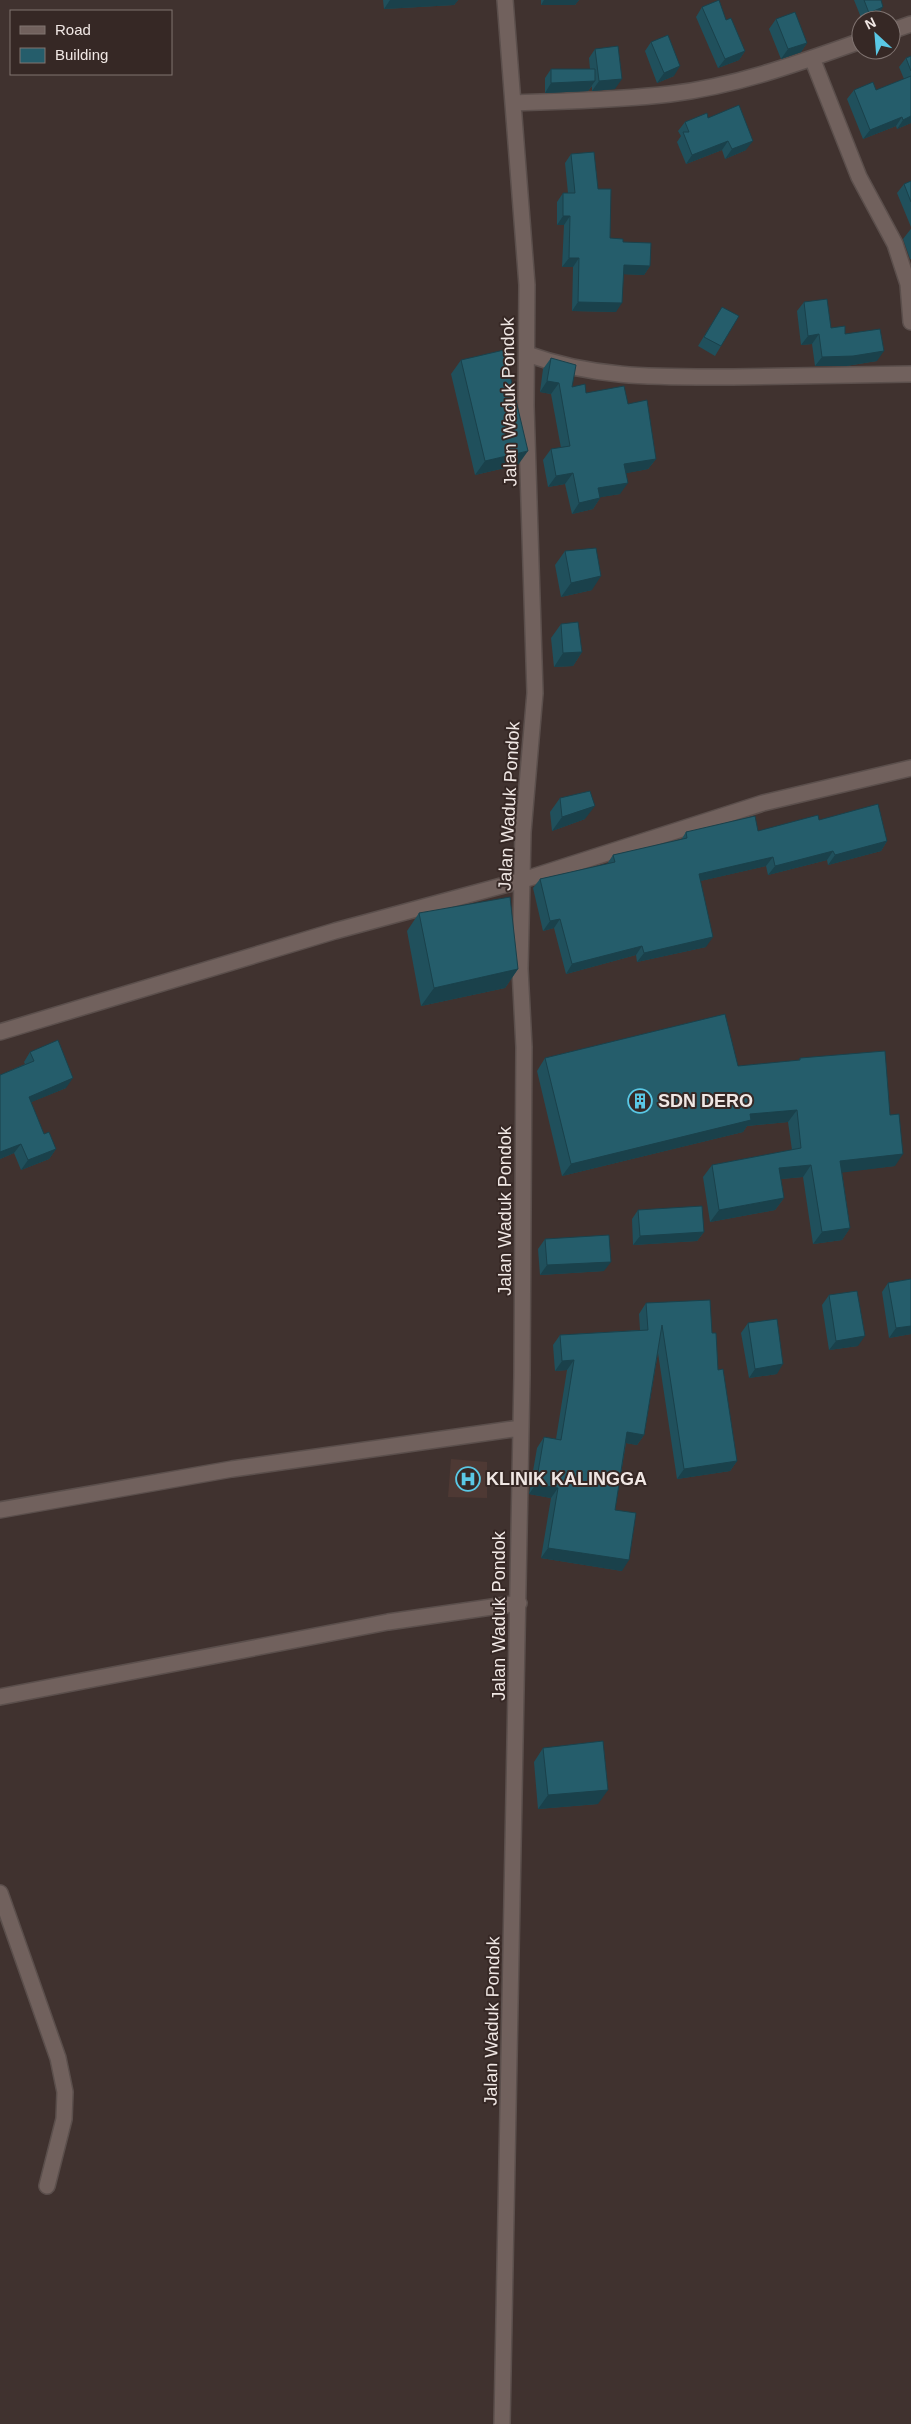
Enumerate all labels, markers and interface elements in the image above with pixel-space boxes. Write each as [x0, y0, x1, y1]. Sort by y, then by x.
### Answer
legend [10, 10, 172, 75]
north arrow [851, 10, 901, 60]
text: N [862, 14, 878, 33]
text: Road [55, 21, 91, 38]
text: Building [55, 46, 108, 63]
street label: Jalan Waduk Pondok [498, 316, 520, 487]
street label: Jalan Waduk Pondok [495, 720, 523, 891]
building icon: SDN DERO [627, 1088, 653, 1114]
place label: SDN DERO [658, 1091, 753, 1111]
street label: Jalan Waduk Pondok [495, 1125, 515, 1296]
hospital icon: KLINIK KALINGGA [455, 1466, 481, 1492]
place label: KLINIK KALINGGA [486, 1469, 647, 1489]
street label: Jalan Waduk Pondok [489, 1530, 509, 1701]
street label: Jalan Waduk Pondok [481, 1935, 503, 2106]

